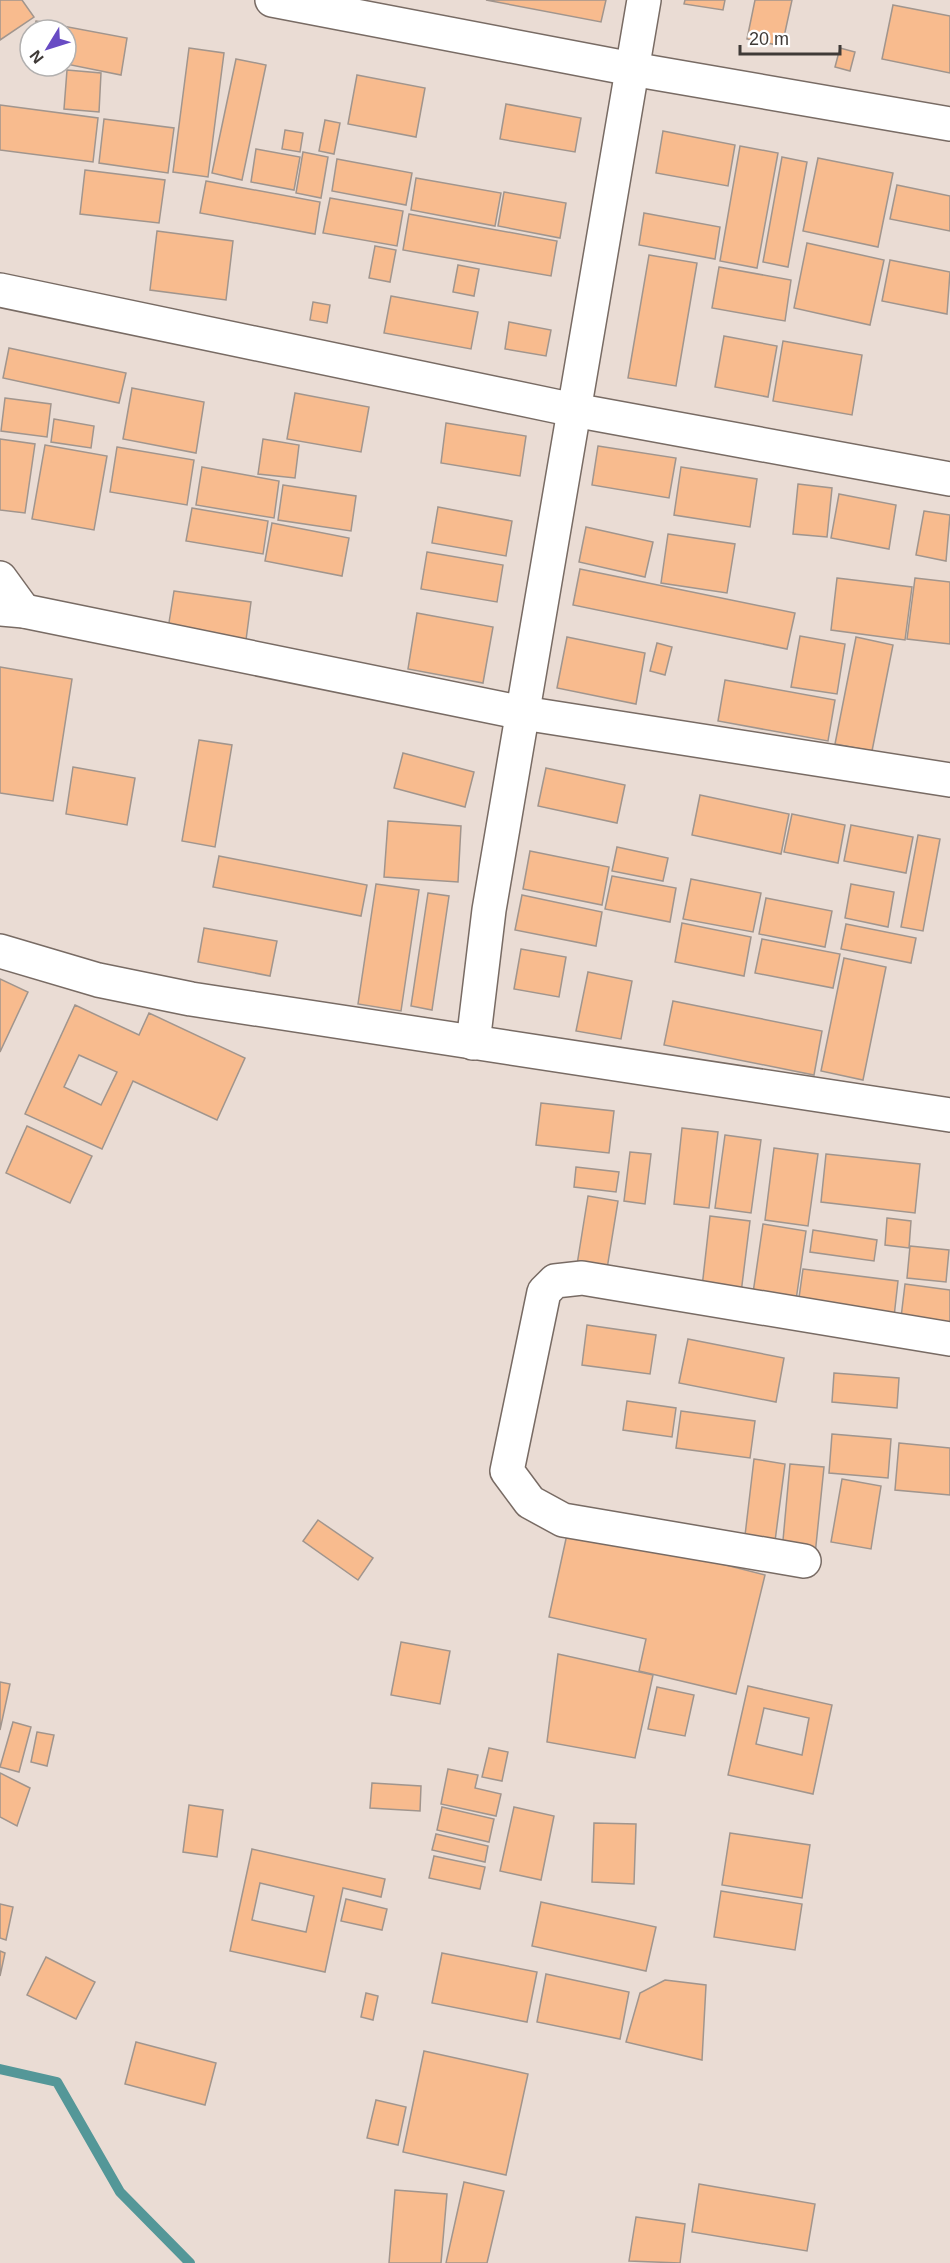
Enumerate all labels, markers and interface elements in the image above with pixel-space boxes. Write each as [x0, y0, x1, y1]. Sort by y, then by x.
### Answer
north arrow [18, 18, 78, 78]
scale bar [740, 18, 840, 56]
text: 20 m [749, 29, 789, 49]
text: N [26, 47, 47, 67]

